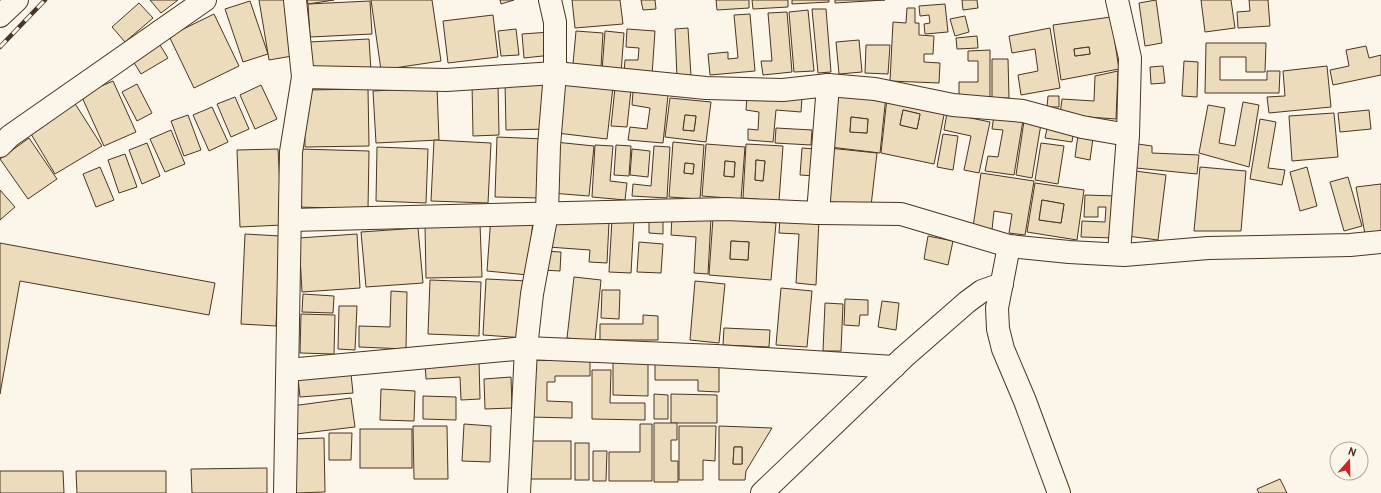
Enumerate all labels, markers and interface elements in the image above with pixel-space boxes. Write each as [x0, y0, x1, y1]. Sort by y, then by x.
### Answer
north arrow [1329, 441, 1369, 481]
text: N [1346, 445, 1358, 460]

